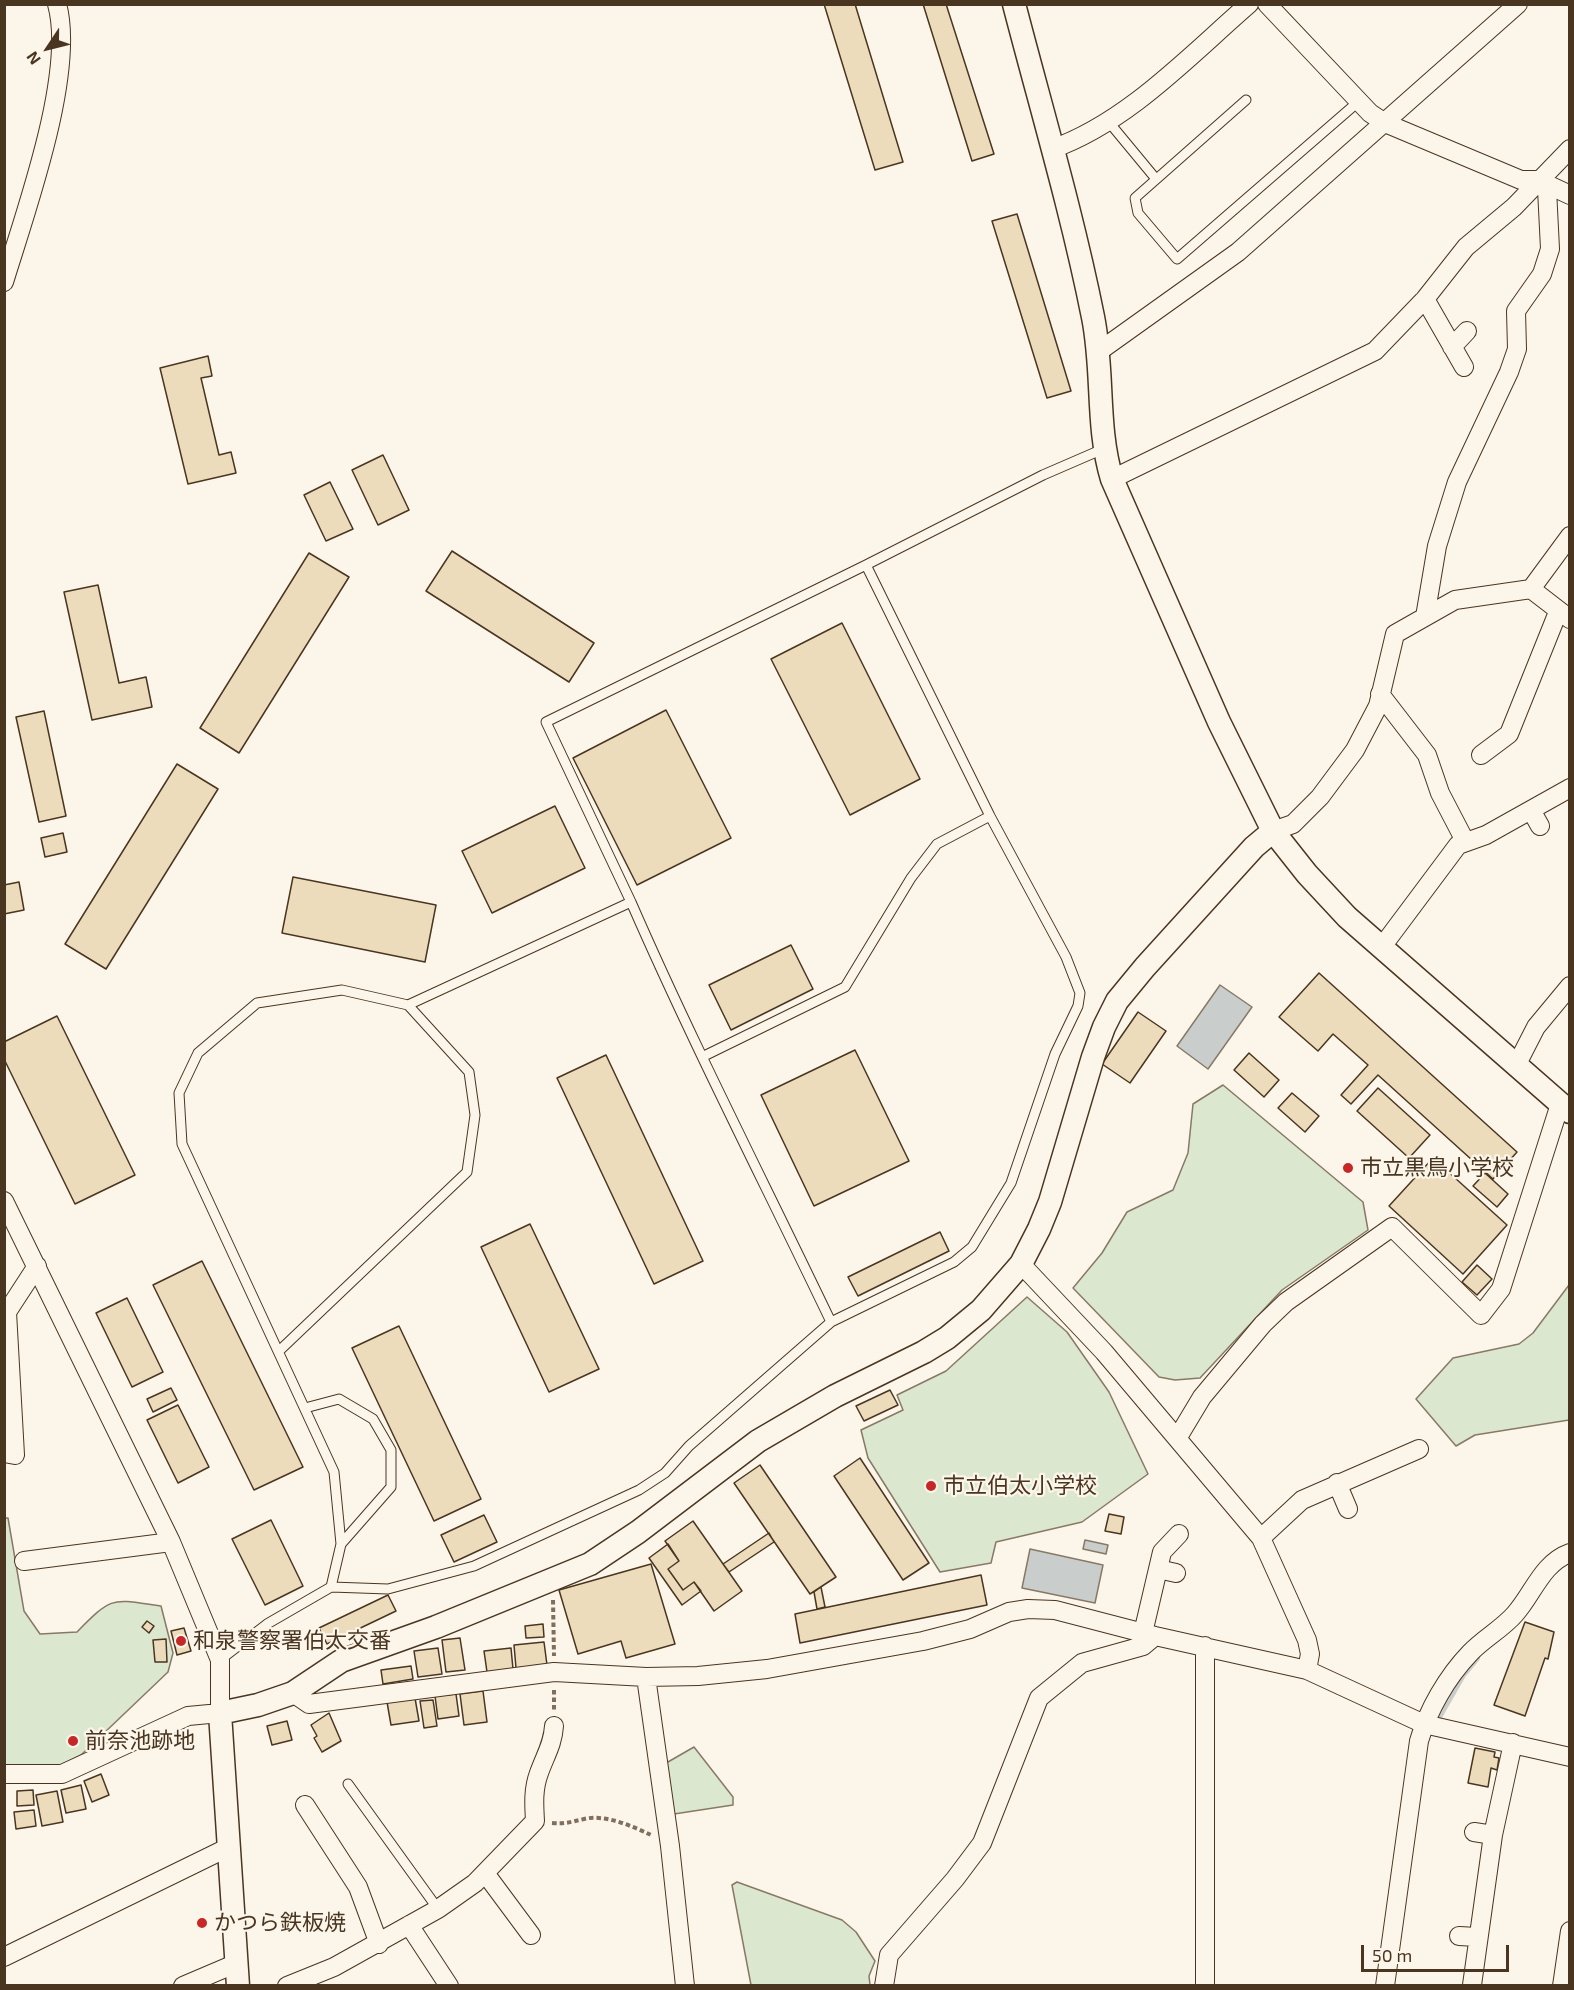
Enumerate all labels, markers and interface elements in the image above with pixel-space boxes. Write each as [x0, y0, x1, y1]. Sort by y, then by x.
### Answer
north arrow [18, 18, 78, 78]
text: N [22, 48, 44, 69]
place label: 市立黒鳥小学校 [1360, 1155, 1514, 1181]
marker: 市立黒鳥小学校 [1341, 1161, 1355, 1175]
place label: 市立伯太小学校 [943, 1473, 1097, 1499]
marker: 市立伯太小学校 [924, 1479, 938, 1493]
place label: 和泉警察署伯太交番 [193, 1628, 391, 1654]
marker: 和泉警察署伯太交番 [174, 1634, 188, 1648]
place label: 前奈池跡地 [85, 1728, 195, 1754]
marker: 前奈池跡地 [66, 1734, 80, 1748]
place label: かつら鉄板焼 [214, 1910, 346, 1936]
marker: かつら鉄板焼 [195, 1916, 209, 1930]
scale bar [1364, 1933, 1512, 1971]
text: 50 m [1372, 1944, 1412, 1966]

